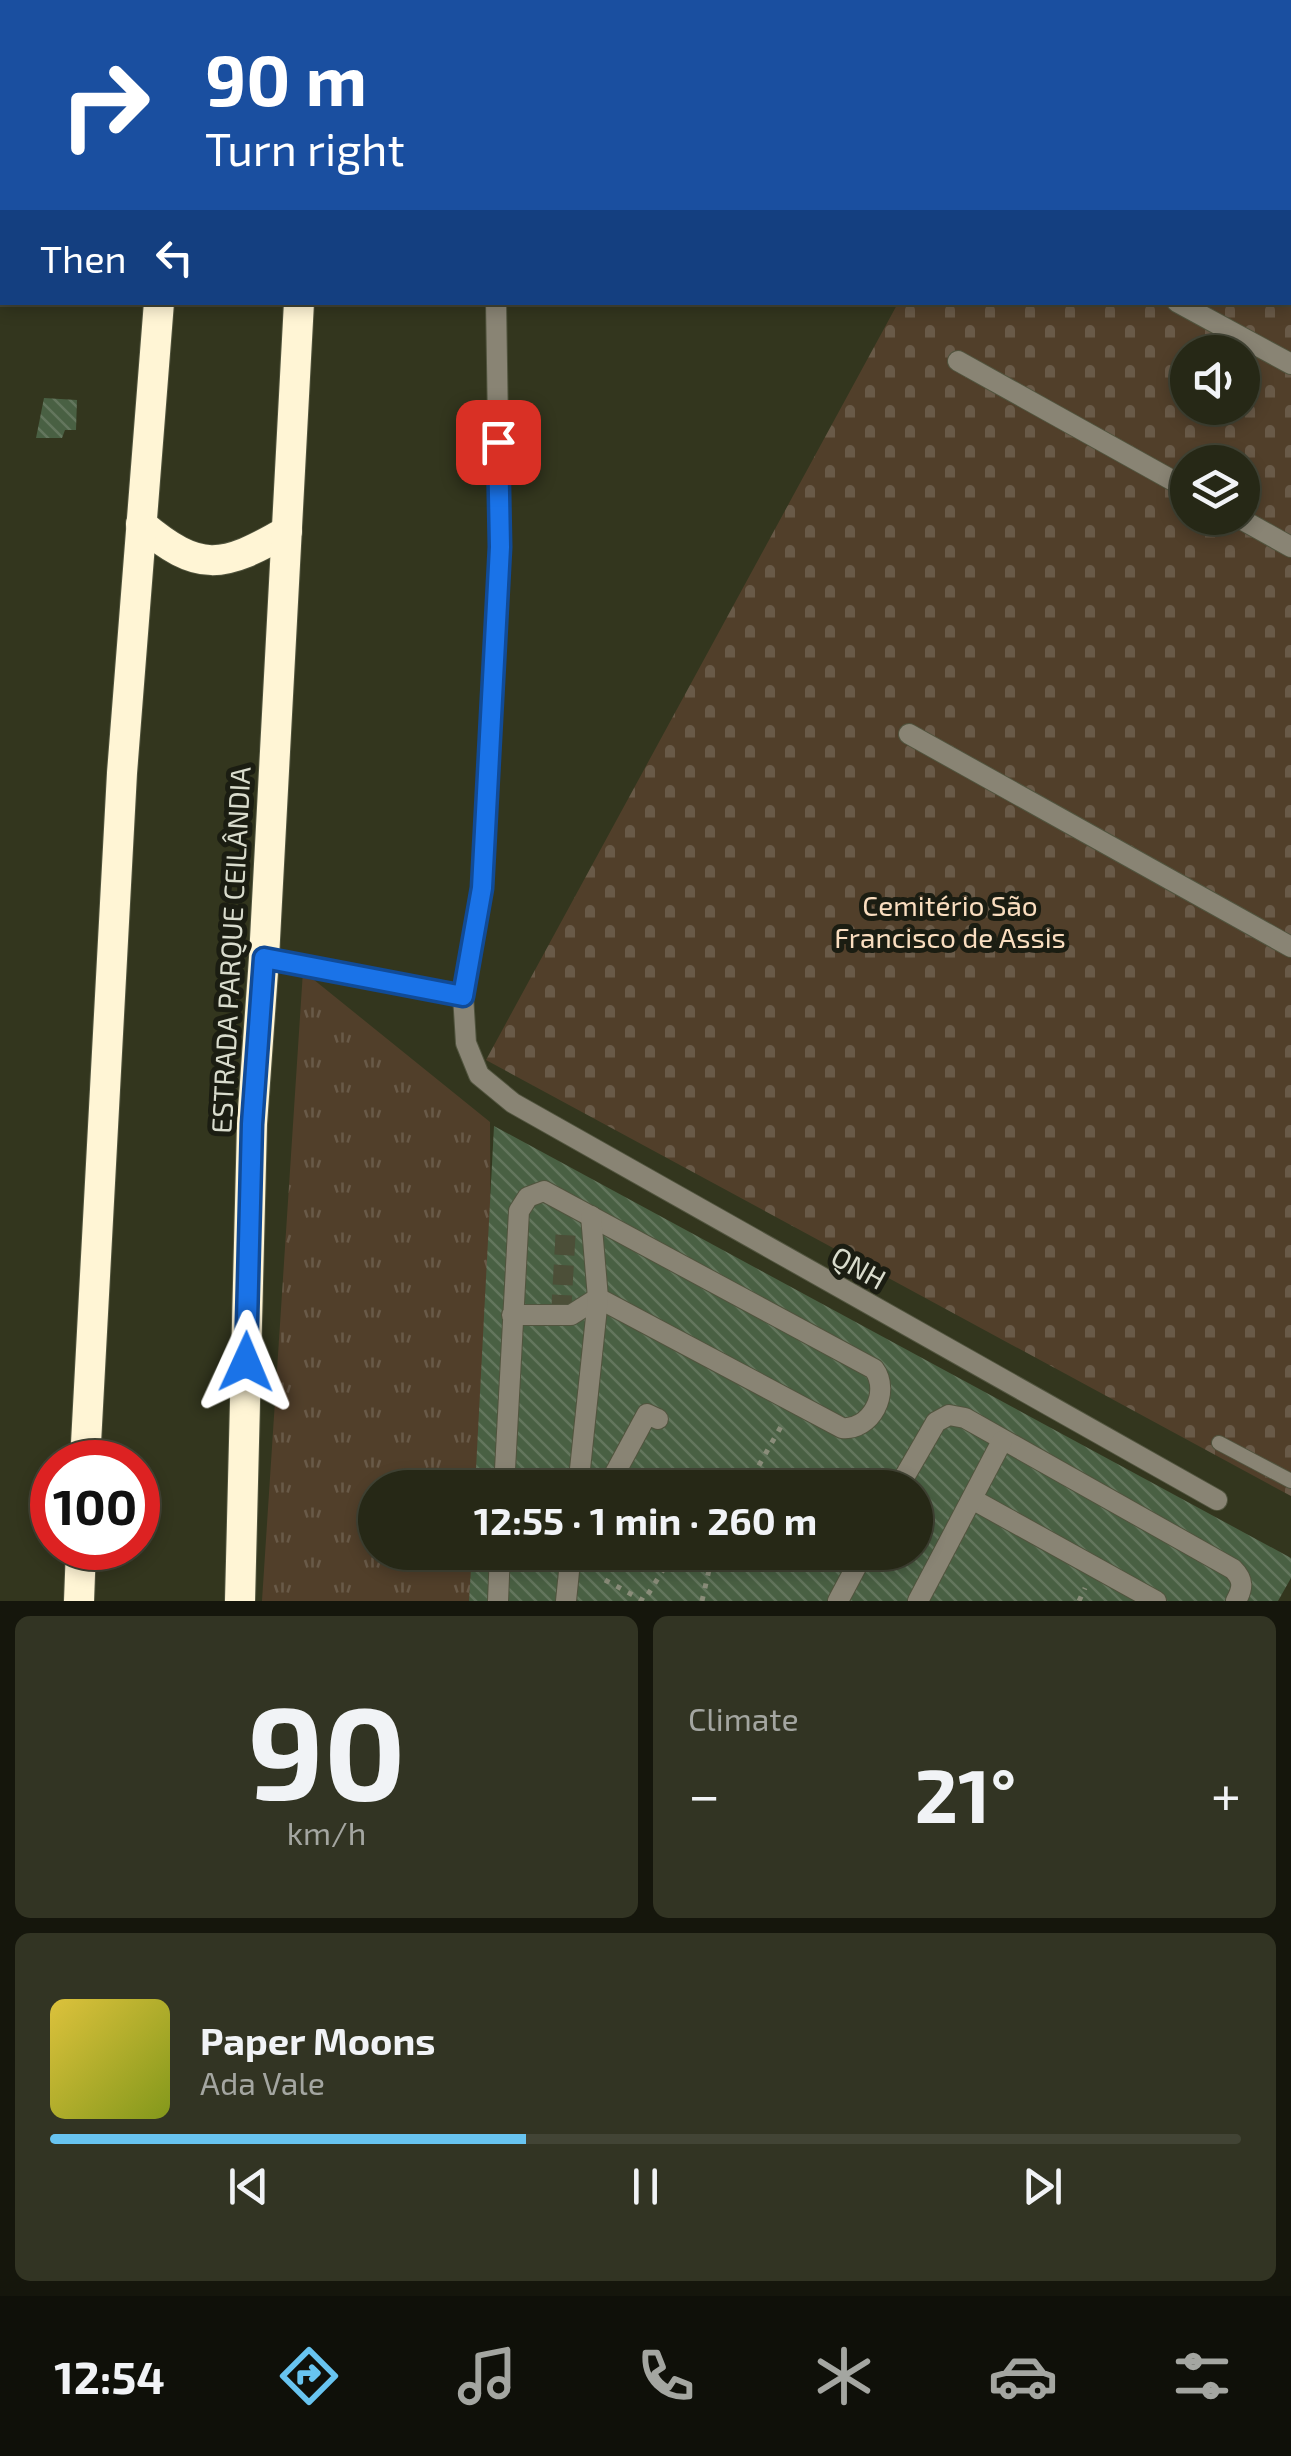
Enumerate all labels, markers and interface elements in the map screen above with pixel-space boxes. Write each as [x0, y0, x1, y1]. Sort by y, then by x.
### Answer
text: 90 m [205, 36, 367, 120]
icon: right [40, 40, 170, 170]
text: Turn right [205, 121, 405, 175]
icon: left [147, 230, 202, 285]
text: Then [40, 235, 127, 281]
map controls [1170, 335, 1260, 535]
button: sound [1170, 335, 1260, 425]
pin [456, 400, 541, 485]
icon: arrive [471, 415, 526, 470]
button: layers [1170, 445, 1260, 535]
street label: ESTRADA PARQUE CEILÂNDIA [203, 765, 257, 1134]
park label: Cemitério São Francisco de Assis [834, 888, 1066, 954]
street label: QNH [826, 1238, 892, 1296]
position arrow [194, 1310, 298, 1414]
speed limit sign: 100 [30, 1440, 160, 1570]
text: 12:55 · 1 min · 260 m [474, 1497, 817, 1543]
text: 90 [247, 1670, 406, 1826]
text: Climate [688, 1699, 799, 1737]
text: 21° [915, 1748, 1016, 1838]
text: − [688, 1760, 720, 1826]
text: + [1211, 1760, 1241, 1826]
text: km/h [287, 1813, 366, 1851]
text: Paper Moons [200, 2017, 436, 2063]
text: Ada Vale [200, 2063, 325, 2101]
icon: previous [221, 2159, 276, 2214]
icon: pause [618, 2159, 673, 2214]
icon: next [1015, 2159, 1070, 2214]
icon: directions [274, 2341, 344, 2411]
icon: music [452, 2341, 522, 2411]
icon: phone [631, 2341, 701, 2411]
icon: climate [809, 2341, 879, 2411]
icon: car [988, 2341, 1058, 2411]
icon: filters [1167, 2341, 1237, 2411]
text: 12:54 [54, 2349, 165, 2403]

